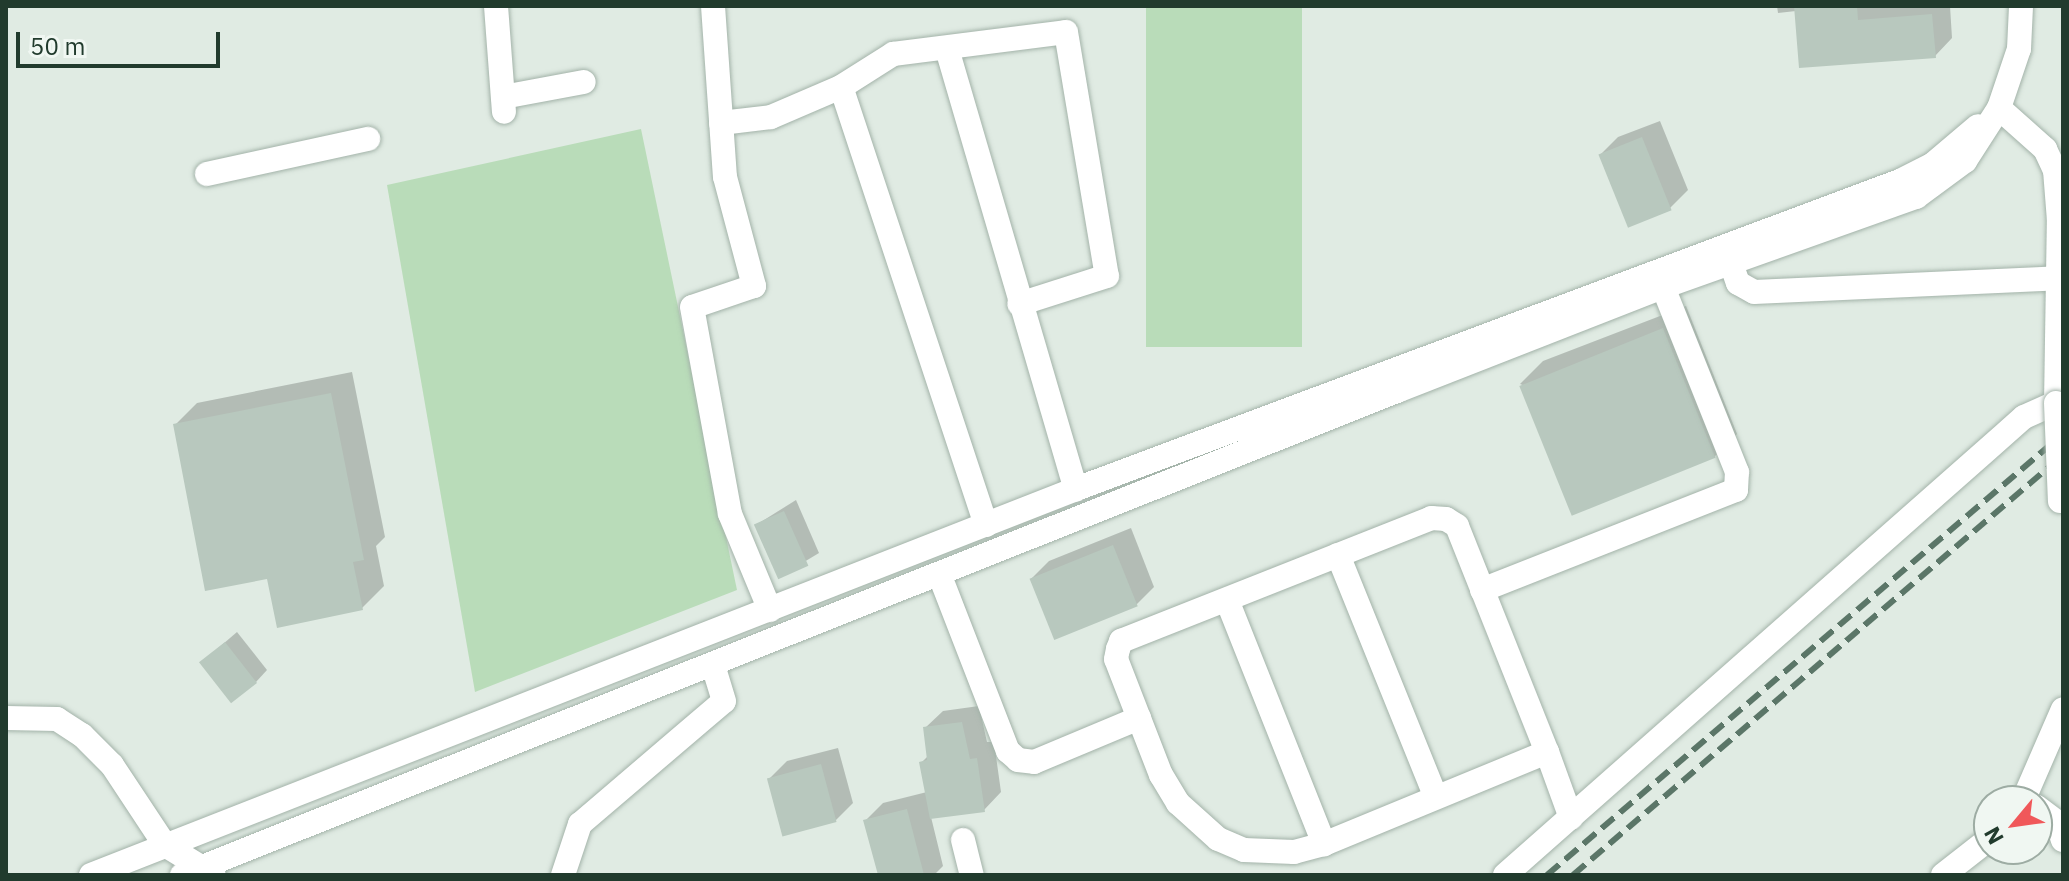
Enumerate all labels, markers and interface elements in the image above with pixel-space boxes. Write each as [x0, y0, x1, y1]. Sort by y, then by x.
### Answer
scale bar [20, 16, 224, 66]
text: 50 m [30, 30, 85, 62]
north arrow [1973, 785, 2053, 865]
text: N [1977, 822, 2010, 850]

